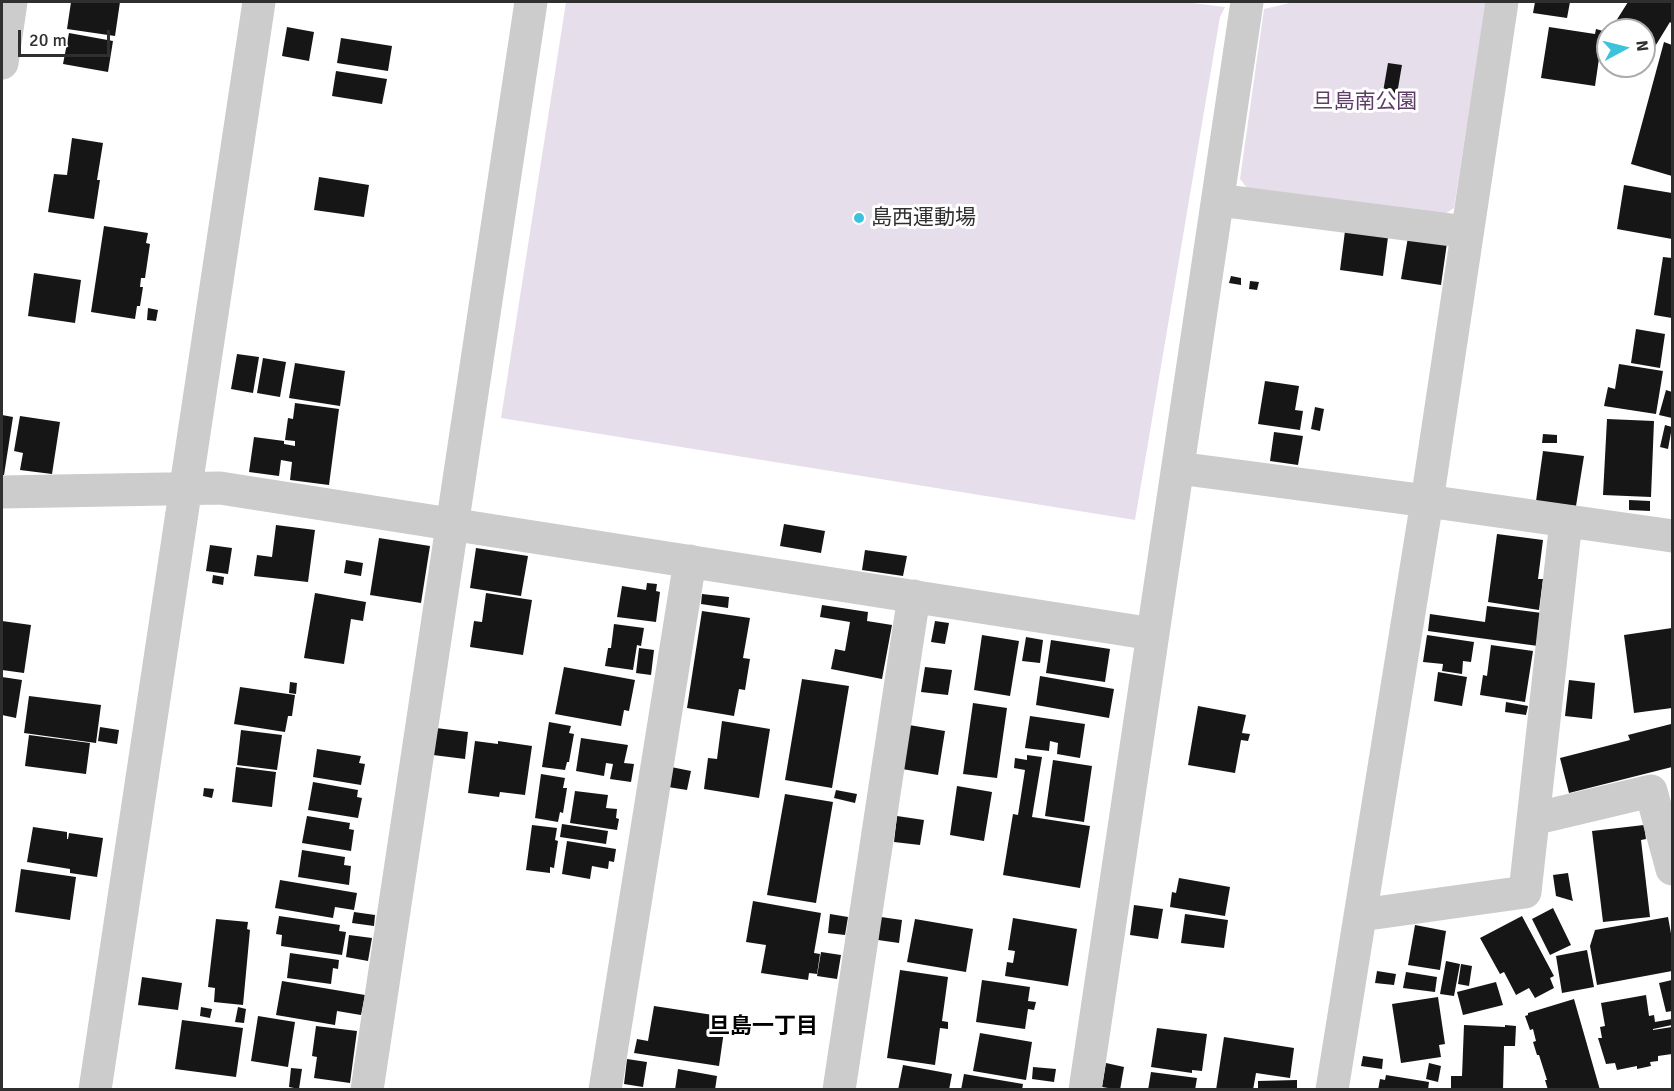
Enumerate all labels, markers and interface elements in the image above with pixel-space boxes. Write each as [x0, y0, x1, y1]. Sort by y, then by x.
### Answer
scale bar [21, 18, 112, 56]
north arrow [1596, 18, 1656, 78]
text: 20 m [29, 29, 67, 51]
text: N [1631, 39, 1652, 53]
park label: 旦島南公園 [1313, 89, 1417, 115]
place label: 島西運動場 [871, 205, 976, 231]
marker: 島西運動場 [852, 211, 866, 225]
district label: 旦島一丁目 [708, 1014, 818, 1040]

